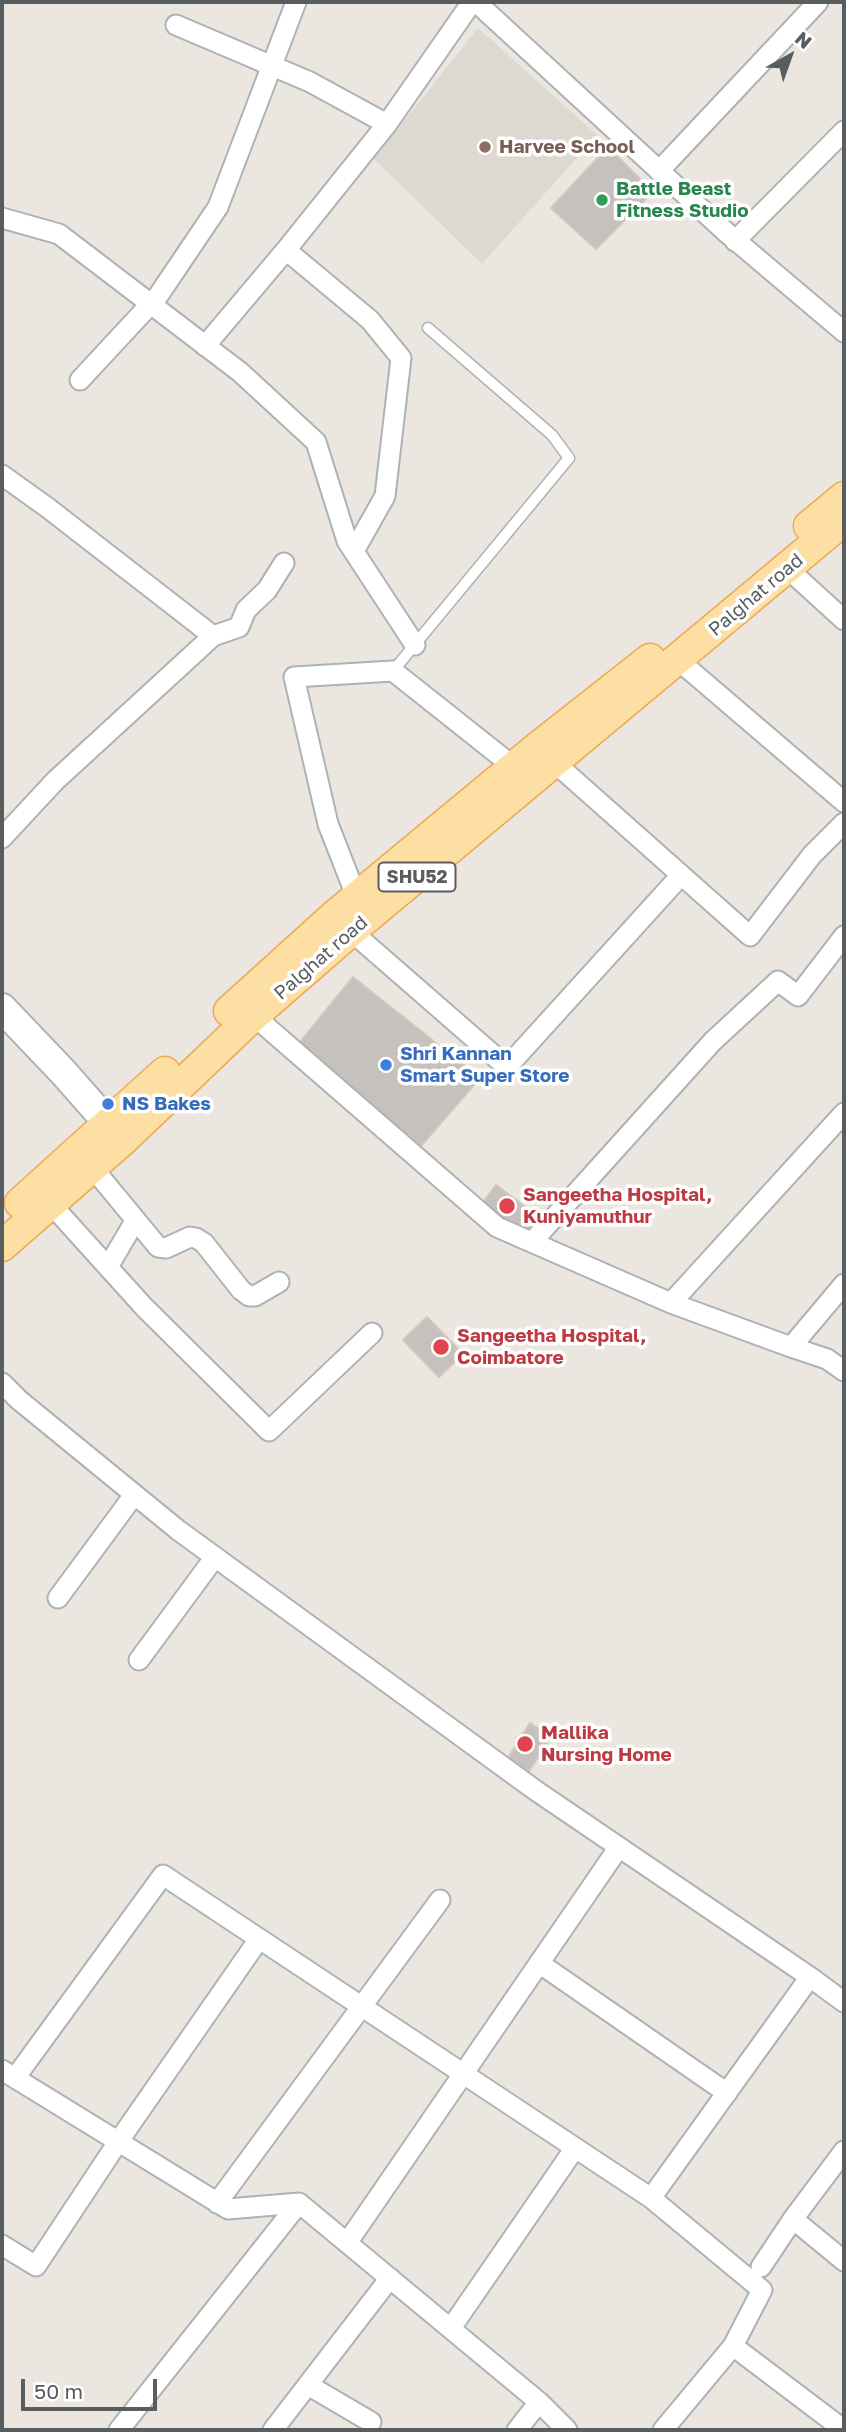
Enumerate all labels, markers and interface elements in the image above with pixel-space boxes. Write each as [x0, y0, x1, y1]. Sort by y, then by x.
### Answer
north arrow [755, 21, 825, 91]
text: N [791, 26, 817, 53]
place label: Harvee School [499, 136, 635, 158]
marker: Harvee School [477, 139, 493, 155]
place label: Battle Beast Fitness Studio [616, 178, 749, 222]
marker: Battle Beast Fitness Studio [594, 192, 610, 208]
street label: Palghat road [704, 549, 808, 641]
road number: SHU52 [378, 862, 456, 892]
street label: Palghat road [270, 911, 372, 1005]
place label: Shri Kannan Smart Super Store [400, 1043, 569, 1087]
marker: Shri Kannan Smart Super Store [378, 1057, 394, 1073]
place label: NS Bakes [122, 1093, 211, 1115]
marker: NS Bakes [100, 1096, 116, 1112]
place label: Sangeetha Hospital, Kuniyamuthur [523, 1184, 712, 1228]
marker: Sangeetha Hospital, Kuniyamuthur [497, 1196, 517, 1216]
place label: Sangeetha Hospital, Coimbatore [457, 1325, 646, 1369]
marker: Sangeetha Hospital, Coimbatore [431, 1337, 451, 1357]
place label: Mallika Nursing Home [541, 1722, 672, 1766]
marker: Mallika Nursing Home [515, 1734, 535, 1754]
scale bar [24, 2366, 161, 2410]
text: 50 m [34, 2378, 83, 2404]

